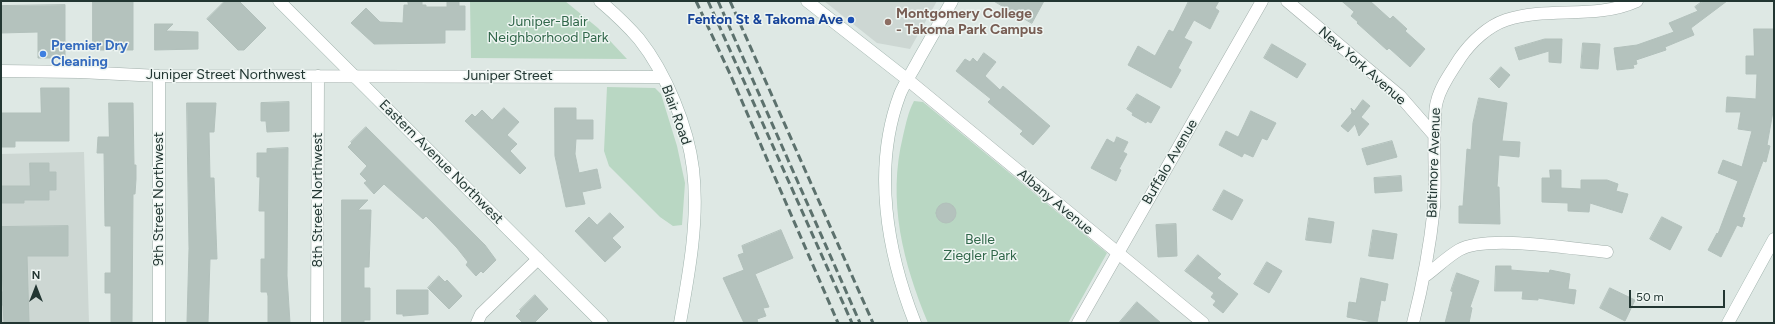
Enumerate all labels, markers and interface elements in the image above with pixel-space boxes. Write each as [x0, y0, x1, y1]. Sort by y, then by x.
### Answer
place label: Montgomery College - Takoma Park Campus [896, 6, 1043, 38]
place label: Fenton St & Takoma Ave [687, 12, 843, 28]
park label: Juniper-Blair Neighborhood Park [487, 14, 609, 46]
marker: Fenton St & Takoma Ave [846, 15, 856, 25]
marker: Montgomery College - Takoma Park Campus [883, 17, 893, 27]
street label: New York Avenue [1315, 23, 1409, 109]
place label: Premier Dry Cleaning [51, 38, 128, 70]
marker: Premier Dry Cleaning [38, 49, 48, 59]
street label: Juniper Street Northwest [146, 67, 306, 83]
street label: Juniper Street [463, 68, 553, 84]
street label: Blair Road [657, 83, 695, 147]
street label: Eastern Avenue Northwest [375, 96, 507, 228]
street label: Baltimore Avenue [1424, 107, 1444, 219]
street label: Buffalo Avenue [1139, 116, 1201, 208]
street label: 9th Street Northwest [151, 132, 167, 266]
street label: 8th Street Northwest [310, 133, 326, 267]
street label: Albany Avenue [1014, 165, 1096, 239]
park label: Belle Ziegler Park [943, 232, 1017, 264]
north arrow [16, 268, 56, 308]
text: N [32, 269, 40, 282]
scale bar [1631, 282, 1727, 308]
text: 50 m [1636, 290, 1664, 304]

